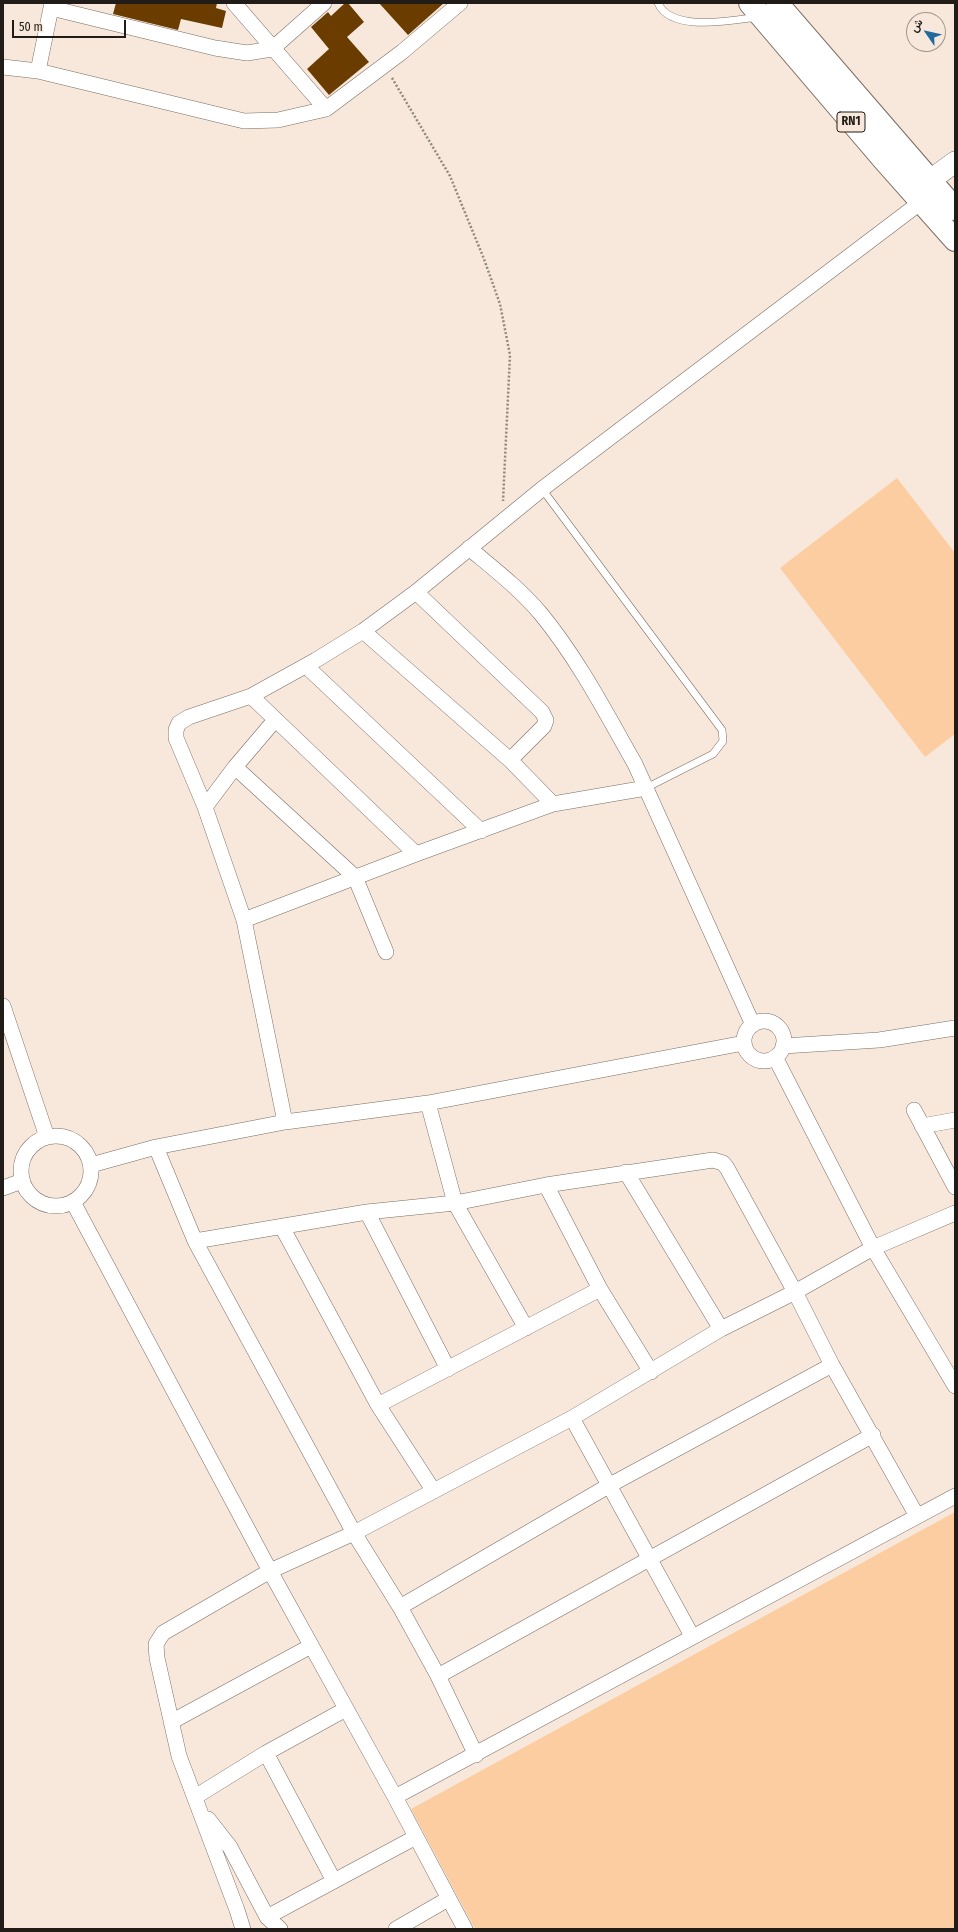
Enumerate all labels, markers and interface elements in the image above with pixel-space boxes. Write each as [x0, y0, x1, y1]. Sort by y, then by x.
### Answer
scale bar [14, 12, 128, 38]
north arrow [906, 12, 946, 52]
text: ش [907, 16, 926, 35]
text: 50 m [19, 20, 43, 34]
road number: RN1 [837, 112, 865, 132]

